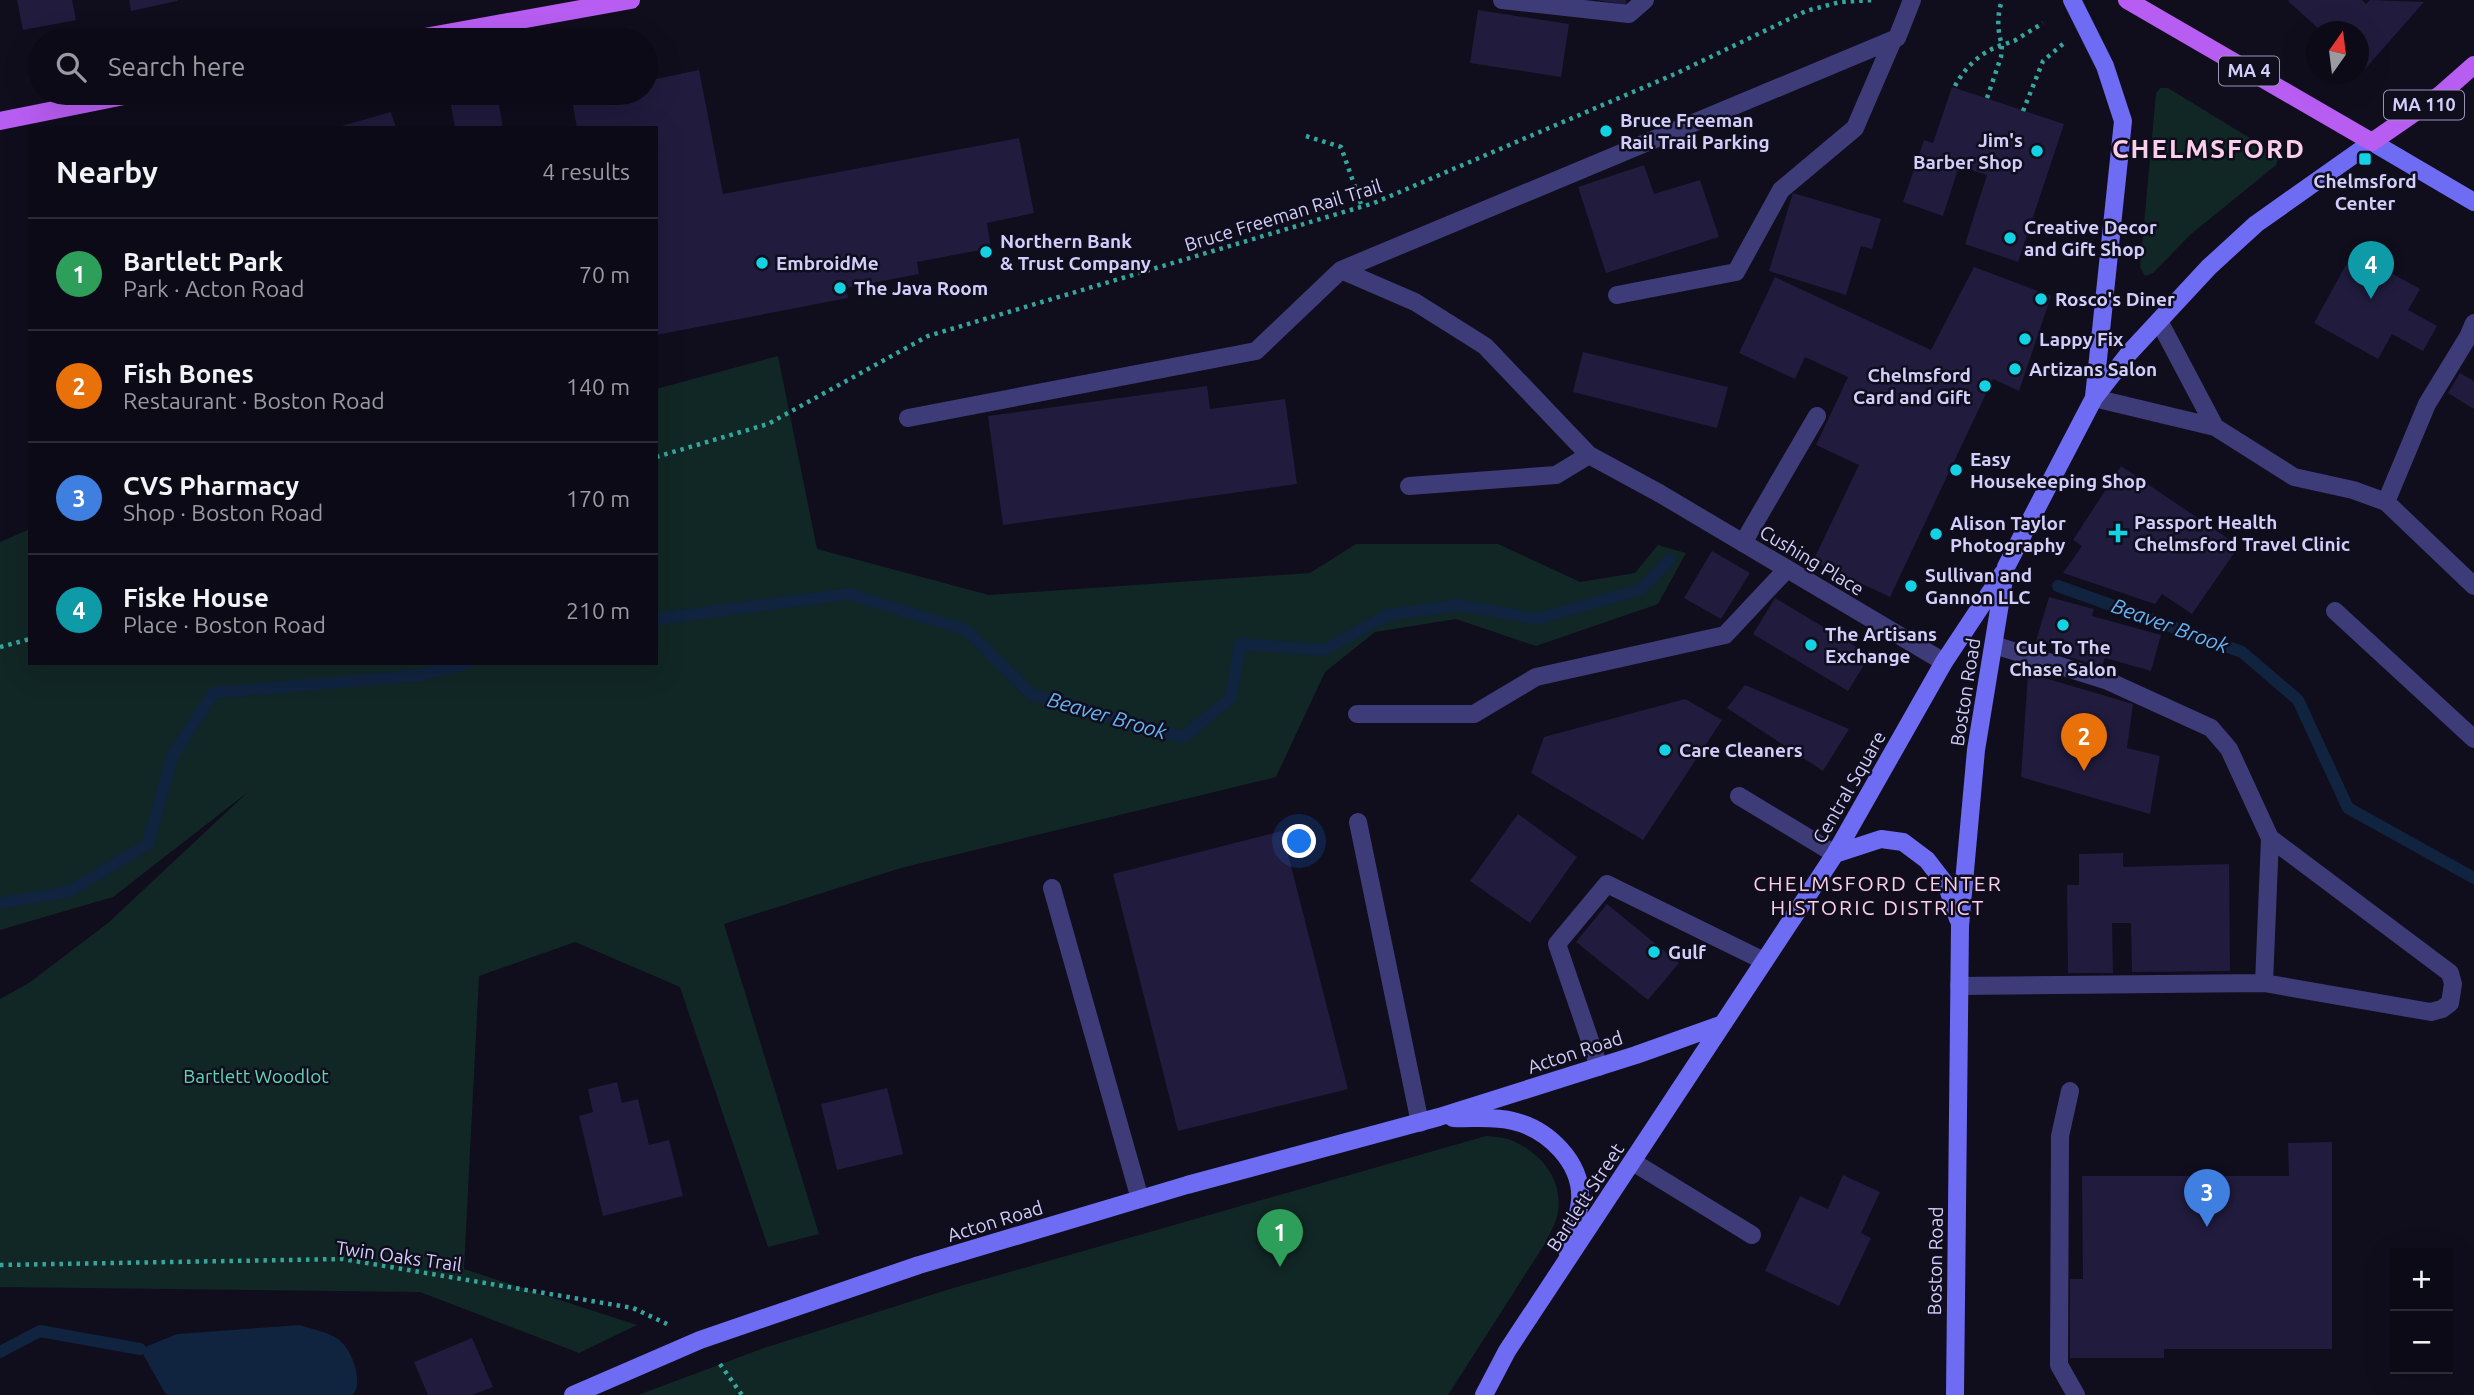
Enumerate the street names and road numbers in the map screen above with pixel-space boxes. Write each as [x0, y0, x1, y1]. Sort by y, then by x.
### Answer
road number: MA 4 [2219, 56, 2279, 86]
road number: MA 110 [2384, 90, 2464, 120]
street label: Bruce Freeman Rail Trail [1182, 175, 1384, 255]
street label: Cushing Place [1756, 520, 1868, 600]
street label: Boston Road [1946, 636, 1984, 748]
street label: Central Square [1808, 727, 1890, 847]
street label: Acton Road [1525, 1026, 1625, 1078]
street label: Bartlett Street [1542, 1138, 1628, 1255]
street label: Acton Road [945, 1196, 1045, 1246]
street label: Boston Road [1923, 1206, 1947, 1316]
street label: Twin Oaks Trail [335, 1236, 463, 1276]

